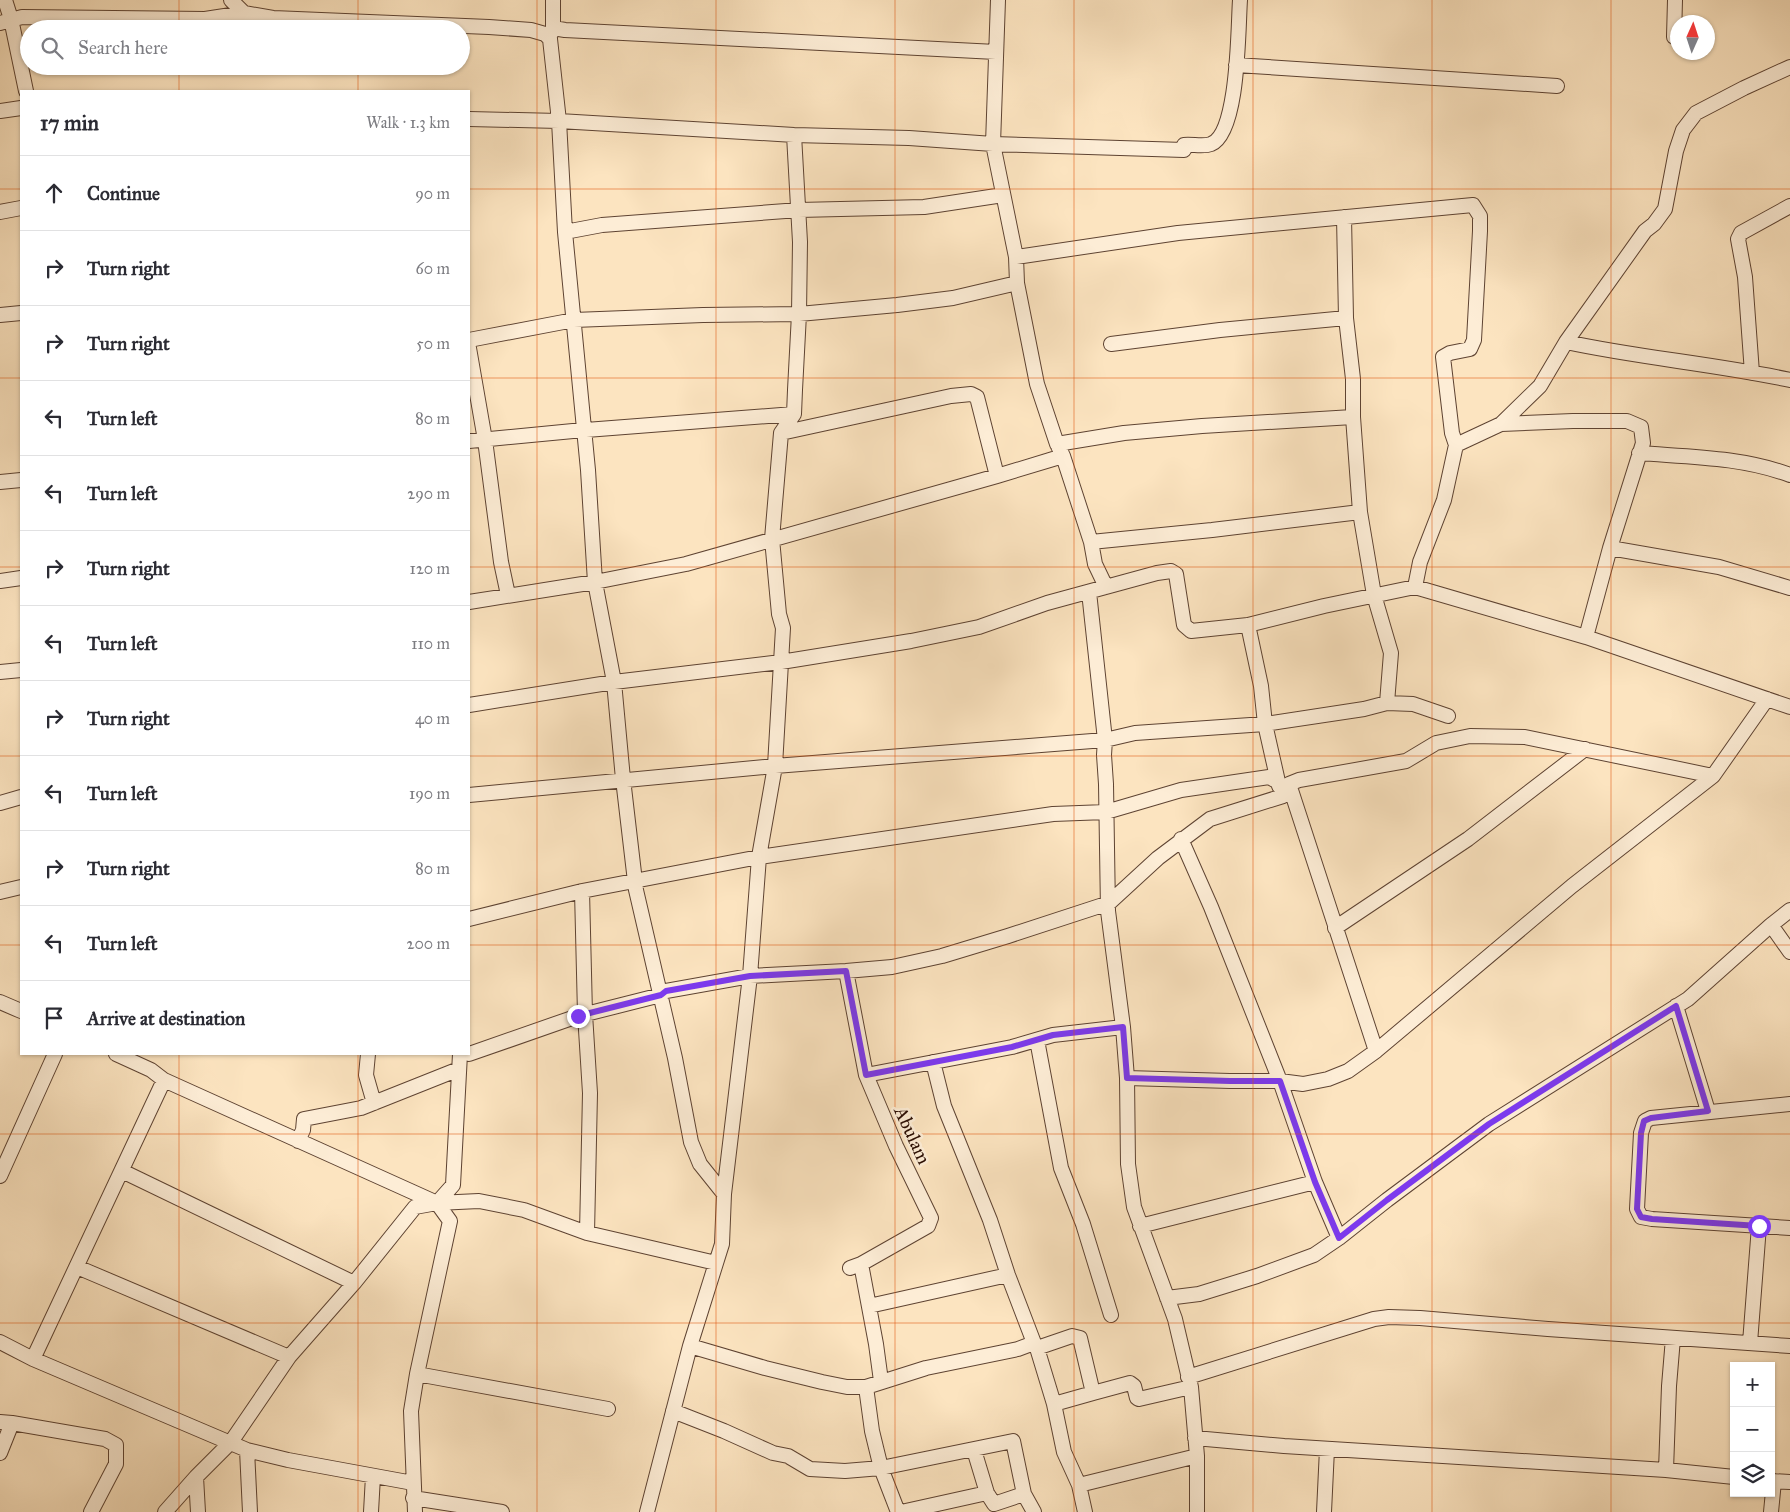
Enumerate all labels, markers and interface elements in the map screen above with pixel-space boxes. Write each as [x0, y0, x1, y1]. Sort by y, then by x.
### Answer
north arrow [1670, 15, 1715, 60]
search box [20, 20, 470, 75]
icon: search [38, 34, 66, 62]
text: Search here [78, 36, 168, 59]
text: 17 min [40, 110, 99, 136]
text: Walk · 1.3 km [366, 113, 450, 132]
icon: ahead [40, 179, 68, 207]
text: Continue [87, 182, 160, 205]
text: 90 m [415, 184, 450, 203]
icon: right [40, 254, 68, 282]
text: Turn right [87, 257, 170, 280]
text: 60 m [416, 259, 450, 278]
icon: right [40, 329, 68, 357]
text: Turn right [87, 332, 170, 355]
text: 50 m [416, 334, 450, 353]
icon: left [40, 404, 68, 432]
text: Turn left [87, 407, 157, 430]
text: 80 m [415, 409, 450, 428]
icon: left [40, 479, 68, 507]
text: Turn left [87, 482, 157, 505]
text: 290 m [407, 484, 450, 503]
icon: right [40, 554, 68, 582]
text: Turn right [87, 557, 170, 580]
text: 120 m [410, 559, 450, 578]
icon: left [40, 629, 68, 657]
text: Turn left [87, 632, 157, 655]
text: 110 m [411, 634, 450, 653]
icon: right [40, 704, 68, 732]
text: Turn right [87, 707, 170, 730]
text: 40 m [415, 709, 450, 728]
icon: left [40, 779, 68, 807]
text: Turn left [87, 782, 157, 805]
text: 190 m [409, 784, 450, 803]
icon: right [40, 854, 68, 882]
text: Turn right [87, 857, 170, 880]
text: 80 m [415, 859, 450, 878]
icon: left [40, 929, 68, 957]
text: Turn left [87, 932, 157, 955]
text: 200 m [407, 934, 450, 953]
icon: arrive [40, 1004, 68, 1032]
route end [567, 1005, 590, 1028]
text: Arrive at destination [87, 1007, 245, 1030]
street label: Abulam [889, 1102, 936, 1168]
route start [1748, 1215, 1771, 1238]
map controls [1730, 1362, 1775, 1497]
button: + [1730, 1362, 1775, 1407]
button: − [1730, 1407, 1775, 1452]
button: layers [1730, 1452, 1775, 1497]

